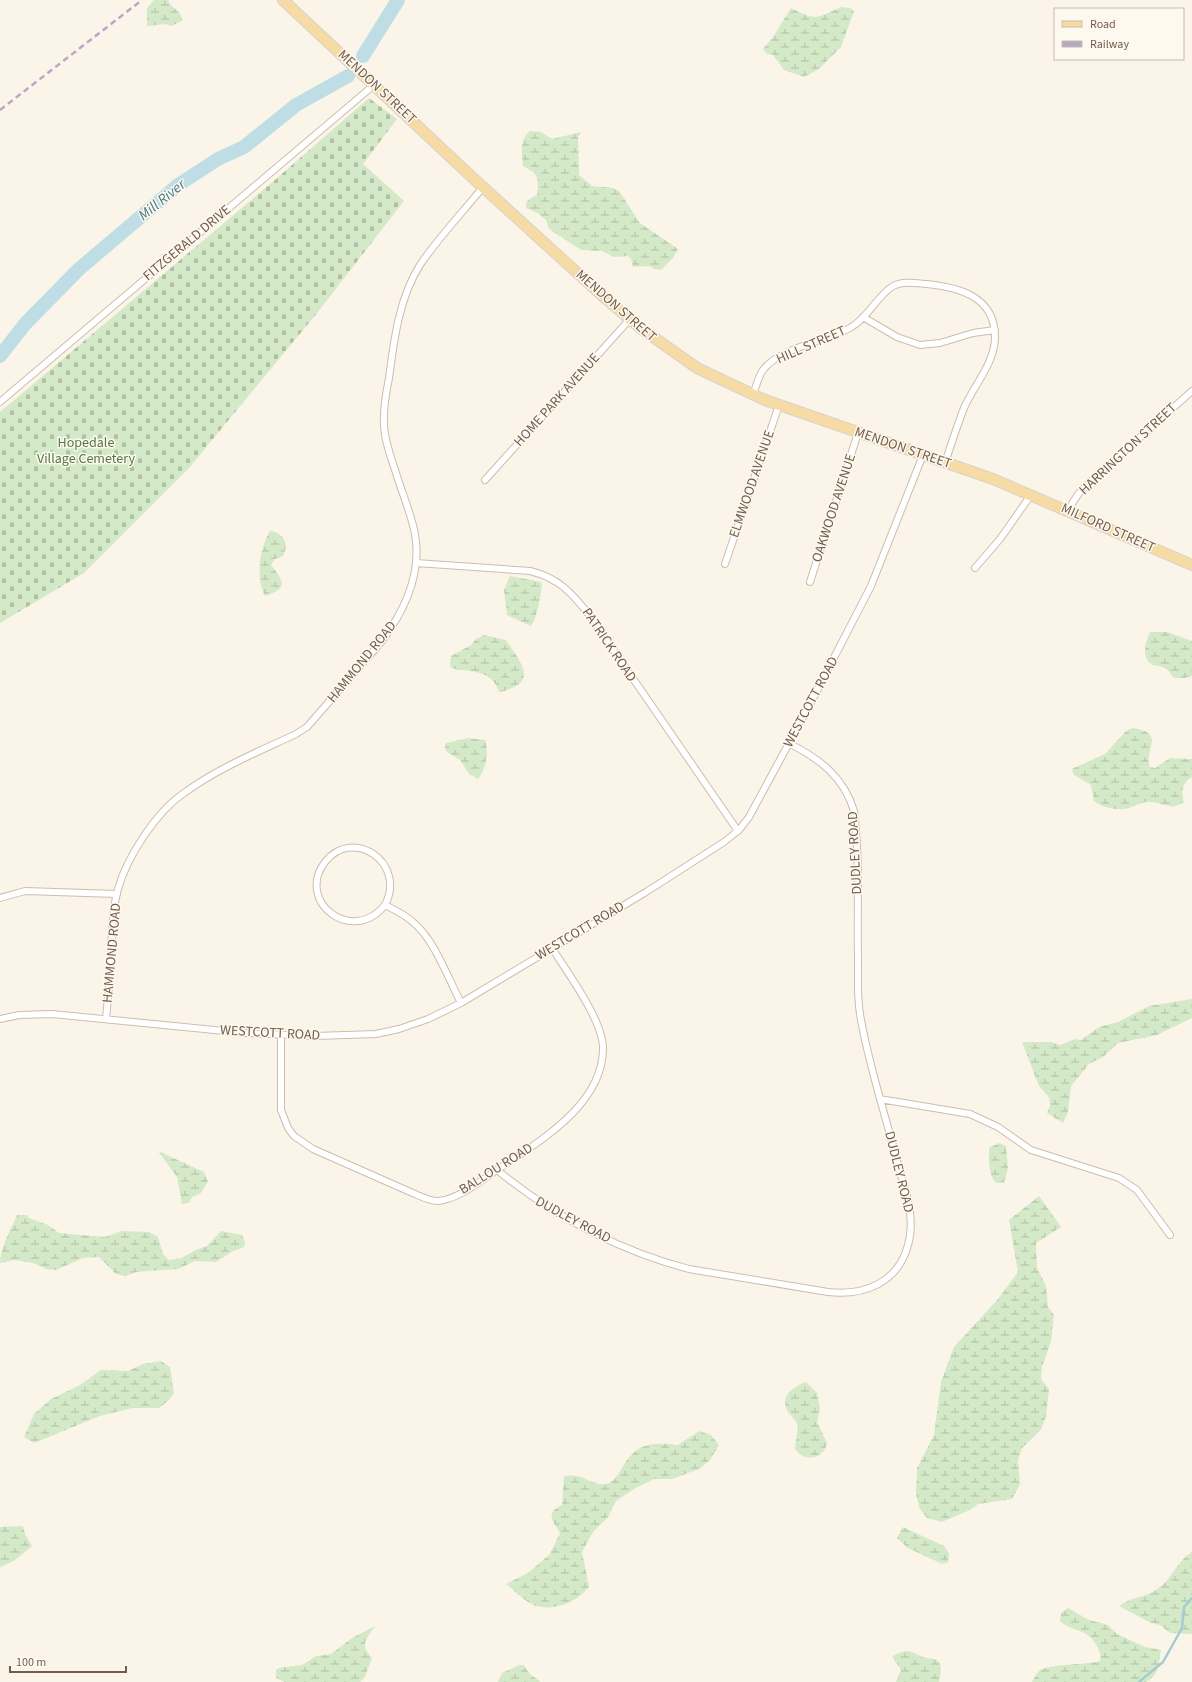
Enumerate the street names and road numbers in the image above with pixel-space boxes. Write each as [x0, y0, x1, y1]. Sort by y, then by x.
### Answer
street label: MENDON STREET [333, 45, 421, 129]
street label: FITZGERALD DRIVE [139, 200, 235, 286]
street label: MENDON STREET [571, 265, 661, 347]
street label: HILL STREET [773, 321, 849, 369]
street label: HOME PARK AVENUE [509, 349, 605, 451]
street label: HARRINGTON STREET [1075, 398, 1182, 500]
street label: MENDON STREET [852, 422, 955, 474]
street label: ELMWOOD AVENUE [724, 427, 780, 541]
street label: OAKWOOD AVENUE [807, 451, 861, 565]
street label: MILFORD STREET [1058, 498, 1159, 558]
street label: PATRICK ROAD [577, 604, 641, 686]
street label: HAMMOND ROAD [323, 617, 401, 707]
street label: WESTCOTT ROAD [779, 653, 843, 751]
street label: DUDLEY ROAD [843, 811, 867, 895]
street label: WESTCOTT ROAD [532, 897, 628, 965]
street label: HAMMOND ROAD [98, 902, 126, 1004]
street label: WESTCOTT ROAD [219, 1020, 321, 1046]
street label: DUDLEY ROAD [879, 1129, 919, 1215]
street label: BALLOU ROAD [455, 1138, 537, 1200]
street label: DUDLEY ROAD [532, 1192, 614, 1248]

